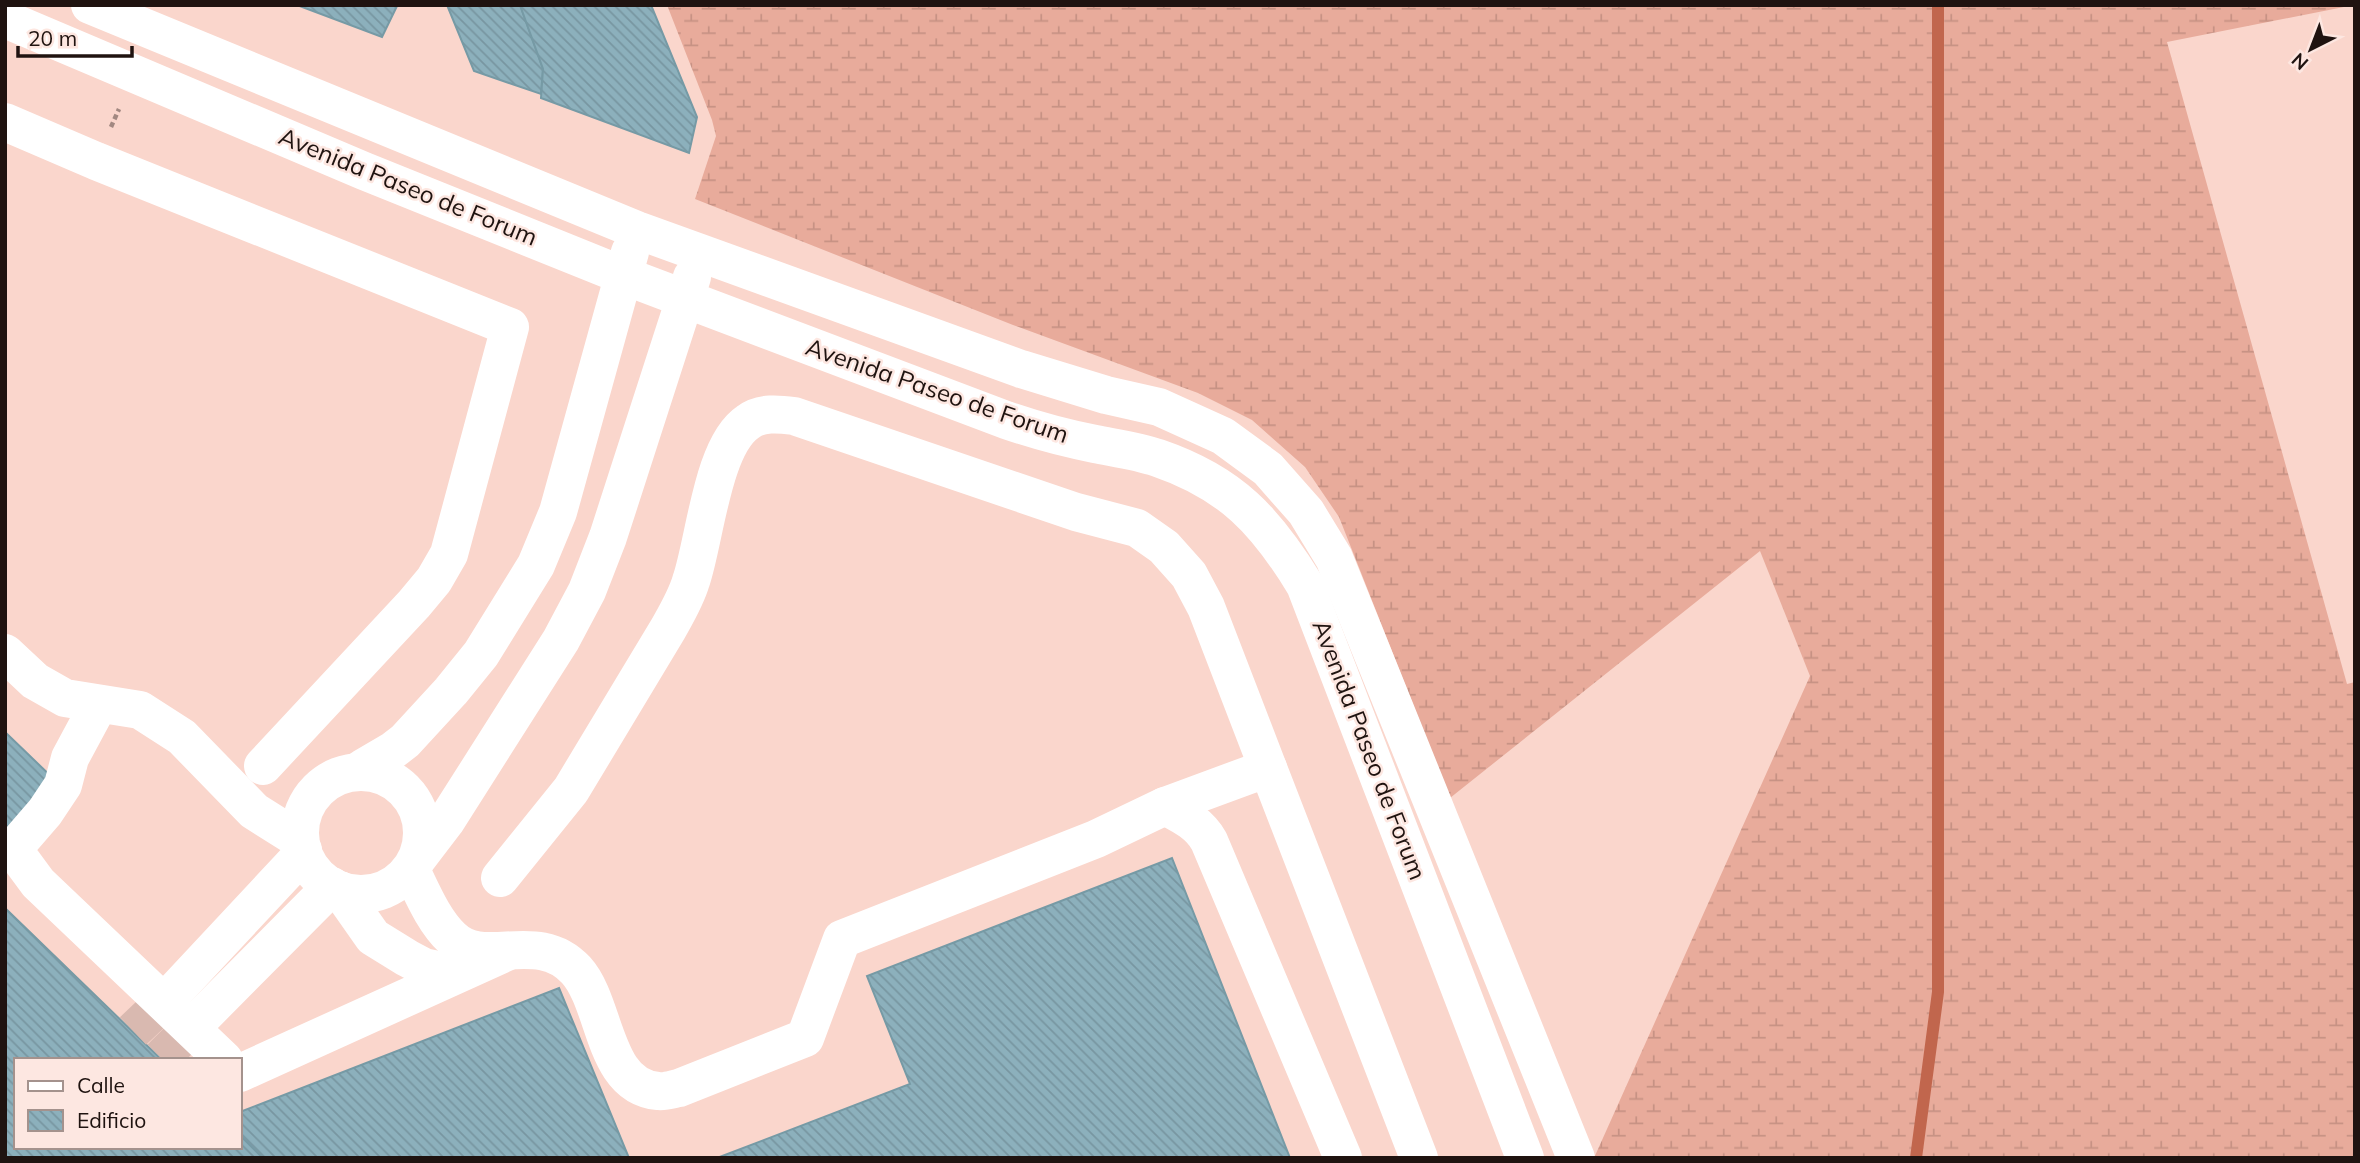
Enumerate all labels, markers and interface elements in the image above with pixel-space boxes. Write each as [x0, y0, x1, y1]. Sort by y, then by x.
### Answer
scale bar [18, 14, 131, 58]
north arrow [2276, 14, 2346, 84]
text: 20 m [28, 25, 77, 51]
text: N [2286, 48, 2313, 75]
street label: Avenida Paseo de Forum [275, 120, 542, 252]
street label: Avenida Paseo de Forum [802, 331, 1073, 449]
street label: Avenida Paseo de Forum [1306, 615, 1433, 884]
legend [14, 1058, 242, 1149]
text: Calle [77, 1072, 125, 1098]
text: Edificio [77, 1107, 146, 1133]

